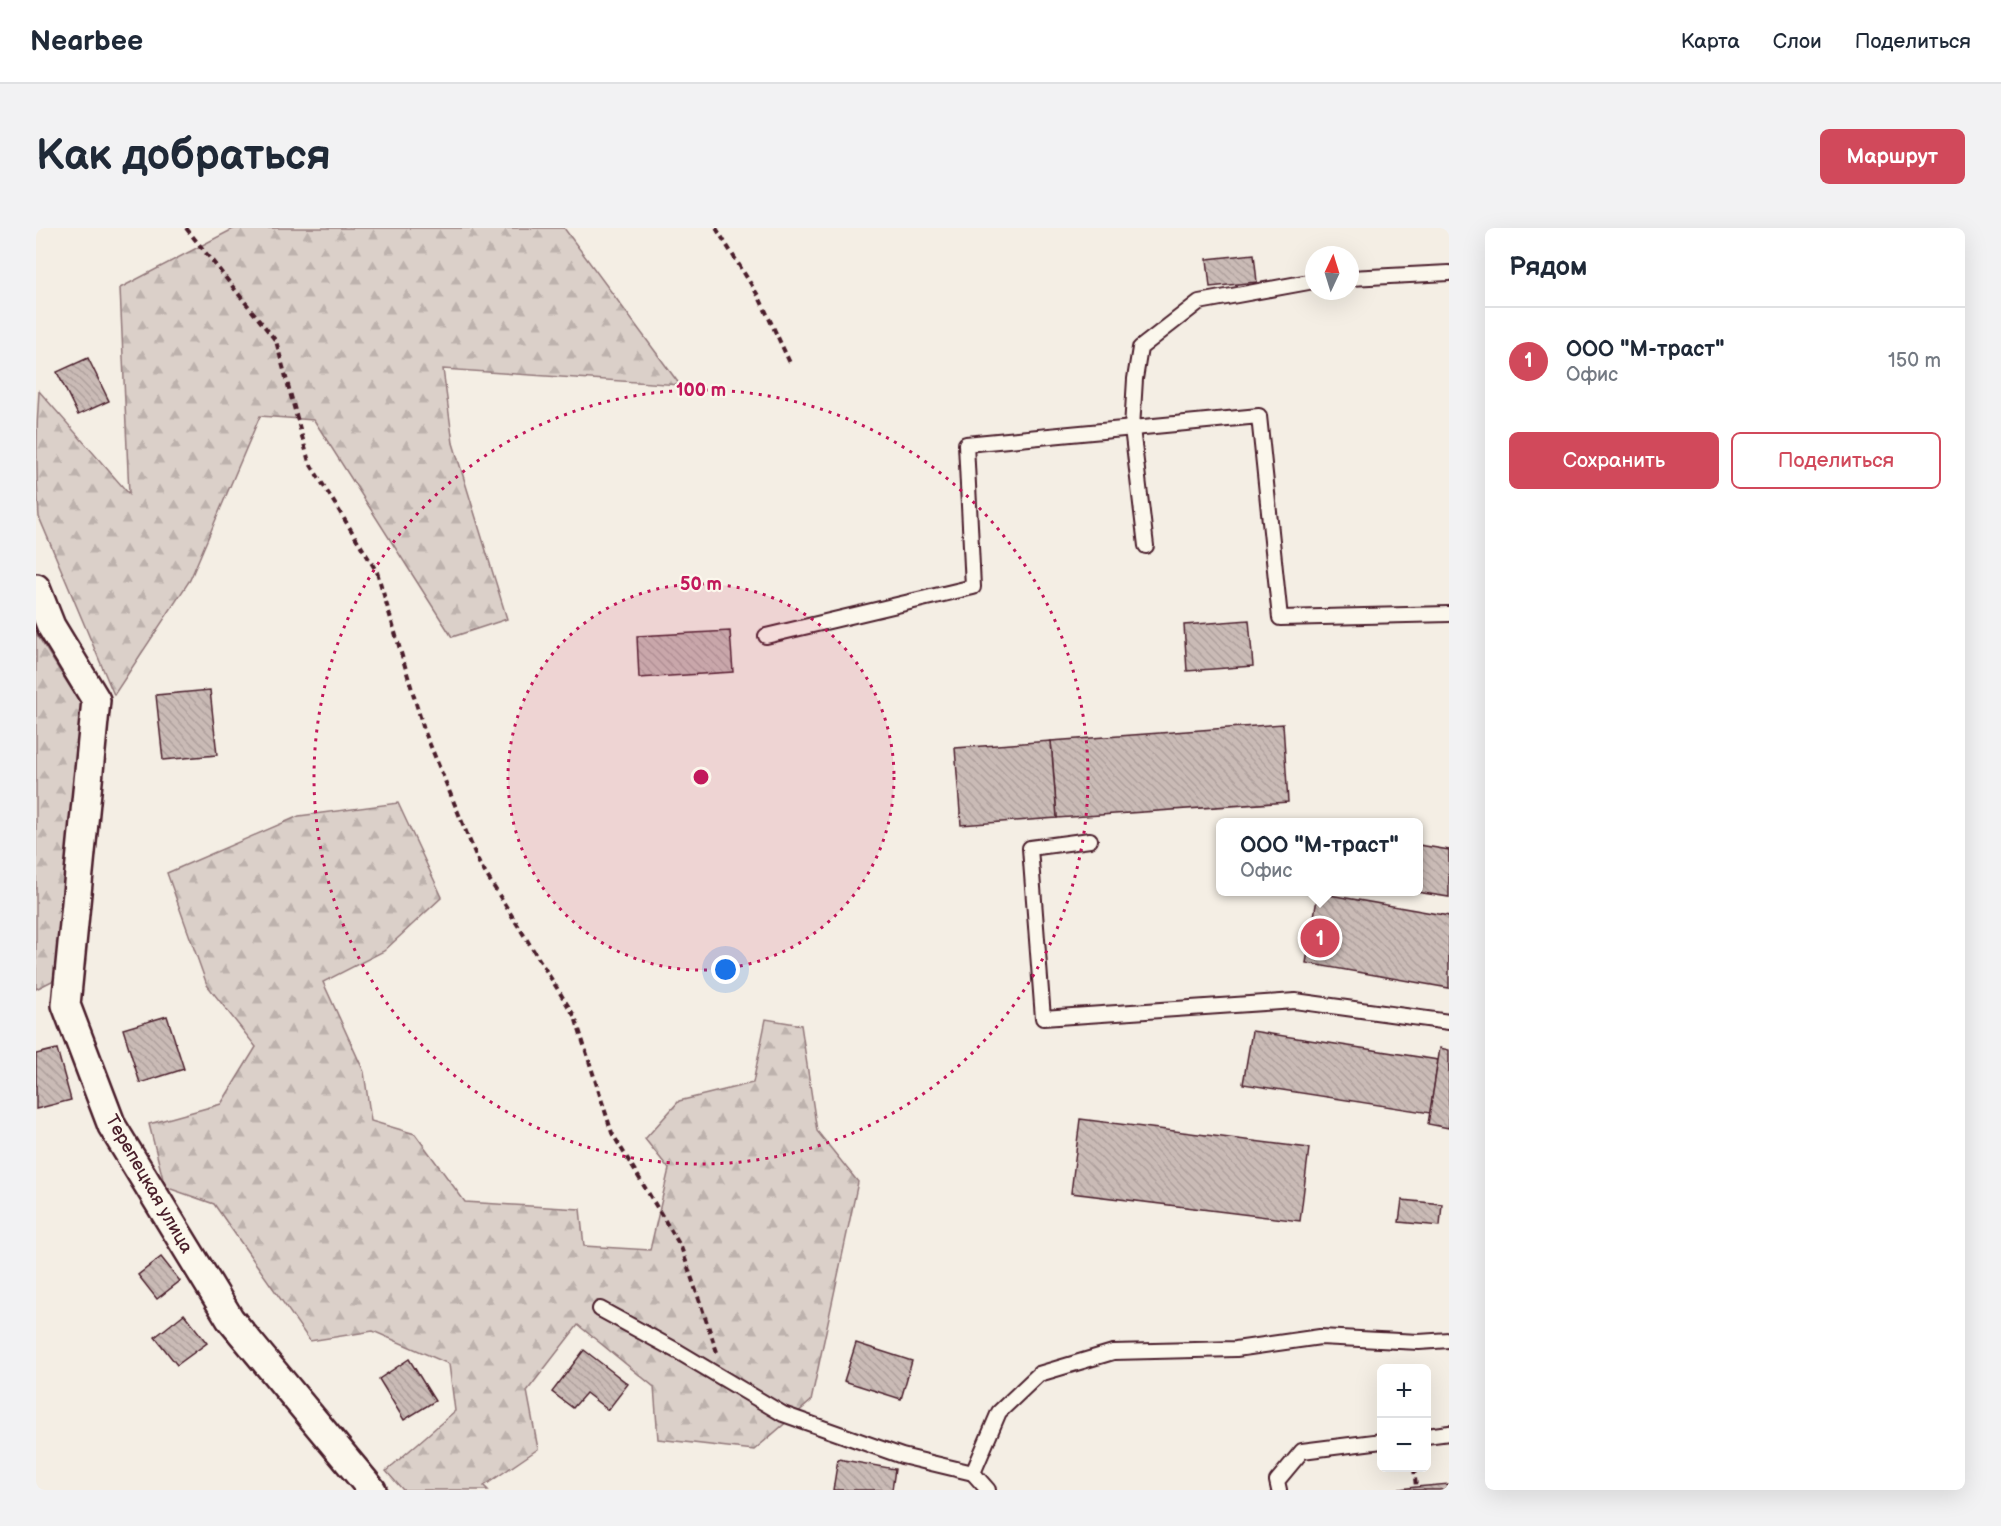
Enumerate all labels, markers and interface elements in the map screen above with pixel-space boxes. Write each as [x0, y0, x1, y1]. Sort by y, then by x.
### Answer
text: Nearbee [30, 25, 143, 58]
text: Карта [1681, 29, 1740, 54]
text: Слои [1773, 29, 1822, 54]
text: Поделиться [1855, 29, 1971, 54]
button: Маршрут [1820, 129, 1965, 184]
text: Как добраться [36, 131, 331, 182]
north arrow [1305, 246, 1359, 300]
text: Рядом [1509, 252, 1587, 283]
text: ООО "М-траст" [1566, 336, 1725, 363]
text: 1 [1524, 349, 1533, 373]
text: 150 m [1888, 349, 1941, 373]
text: Офис [1566, 363, 1618, 387]
text: 100 m [676, 380, 726, 401]
button: Сохранить [1509, 432, 1719, 489]
button: Поделиться [1731, 432, 1941, 489]
text: 50 m [680, 574, 722, 595]
centre of rings [691, 767, 711, 787]
popup [1216, 818, 1423, 896]
text: ООО "М-траст" [1240, 832, 1399, 859]
text: Офис [1240, 859, 1292, 883]
pin: 1 [1300, 916, 1340, 960]
your location [711, 955, 740, 984]
street label: Терепецкая улица [101, 1111, 197, 1257]
map controls [1377, 1364, 1431, 1472]
button: + [1377, 1364, 1431, 1418]
button: − [1377, 1418, 1431, 1472]

